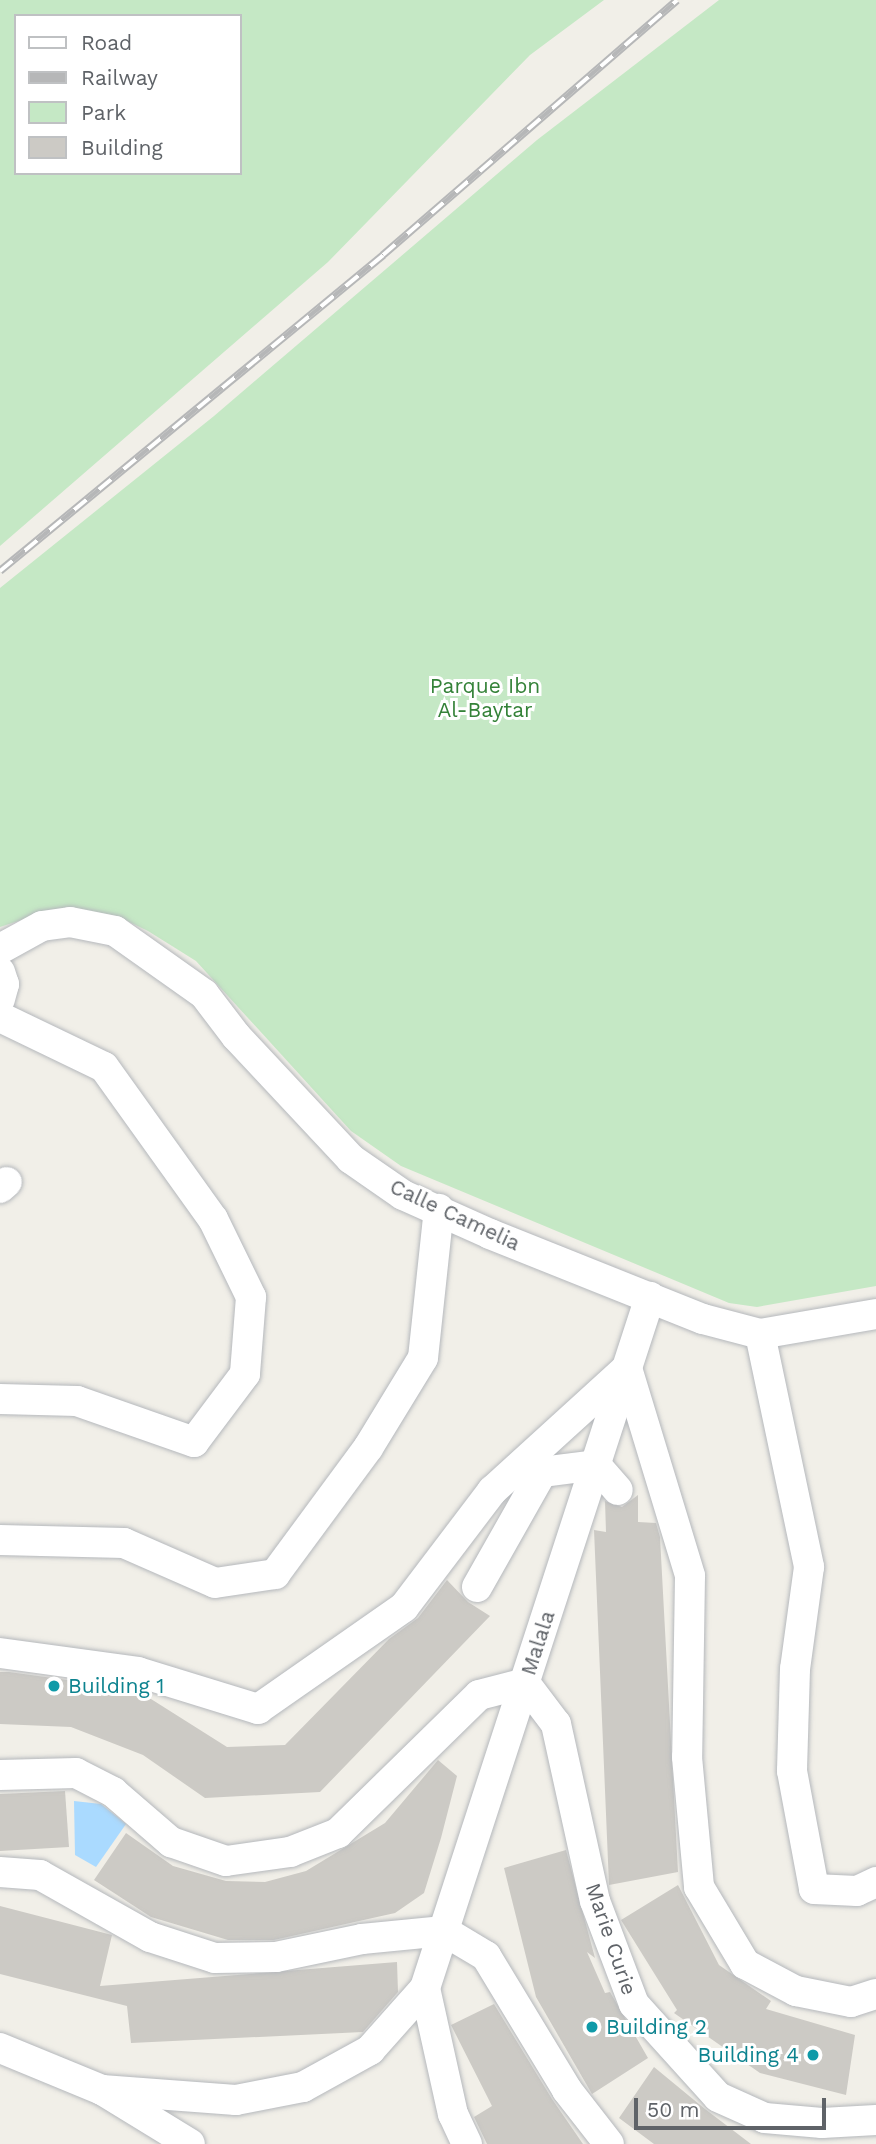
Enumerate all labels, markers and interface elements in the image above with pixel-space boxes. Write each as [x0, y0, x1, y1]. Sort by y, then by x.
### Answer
legend [14, 14, 242, 175]
text: Road [81, 30, 132, 55]
text: Railway [81, 65, 158, 90]
text: Park [81, 100, 126, 125]
text: Building [81, 135, 163, 160]
park label: Parque Ibn Al-Baytar [430, 673, 540, 723]
street label: Calle Camelia [386, 1174, 524, 1256]
street label: Malala [516, 1608, 560, 1678]
place label: Building 1 [68, 1673, 165, 1699]
marker: Building 1 [46, 1678, 62, 1694]
street label: Marie Curie [580, 1880, 642, 1998]
place label: Building 2 [606, 2014, 707, 2040]
marker: Building 2 [584, 2019, 600, 2035]
place label: Building 4 [697, 2042, 799, 2068]
marker: Building 4 [805, 2047, 821, 2063]
scale bar [638, 2084, 830, 2128]
text: 50 m [647, 2097, 699, 2122]

